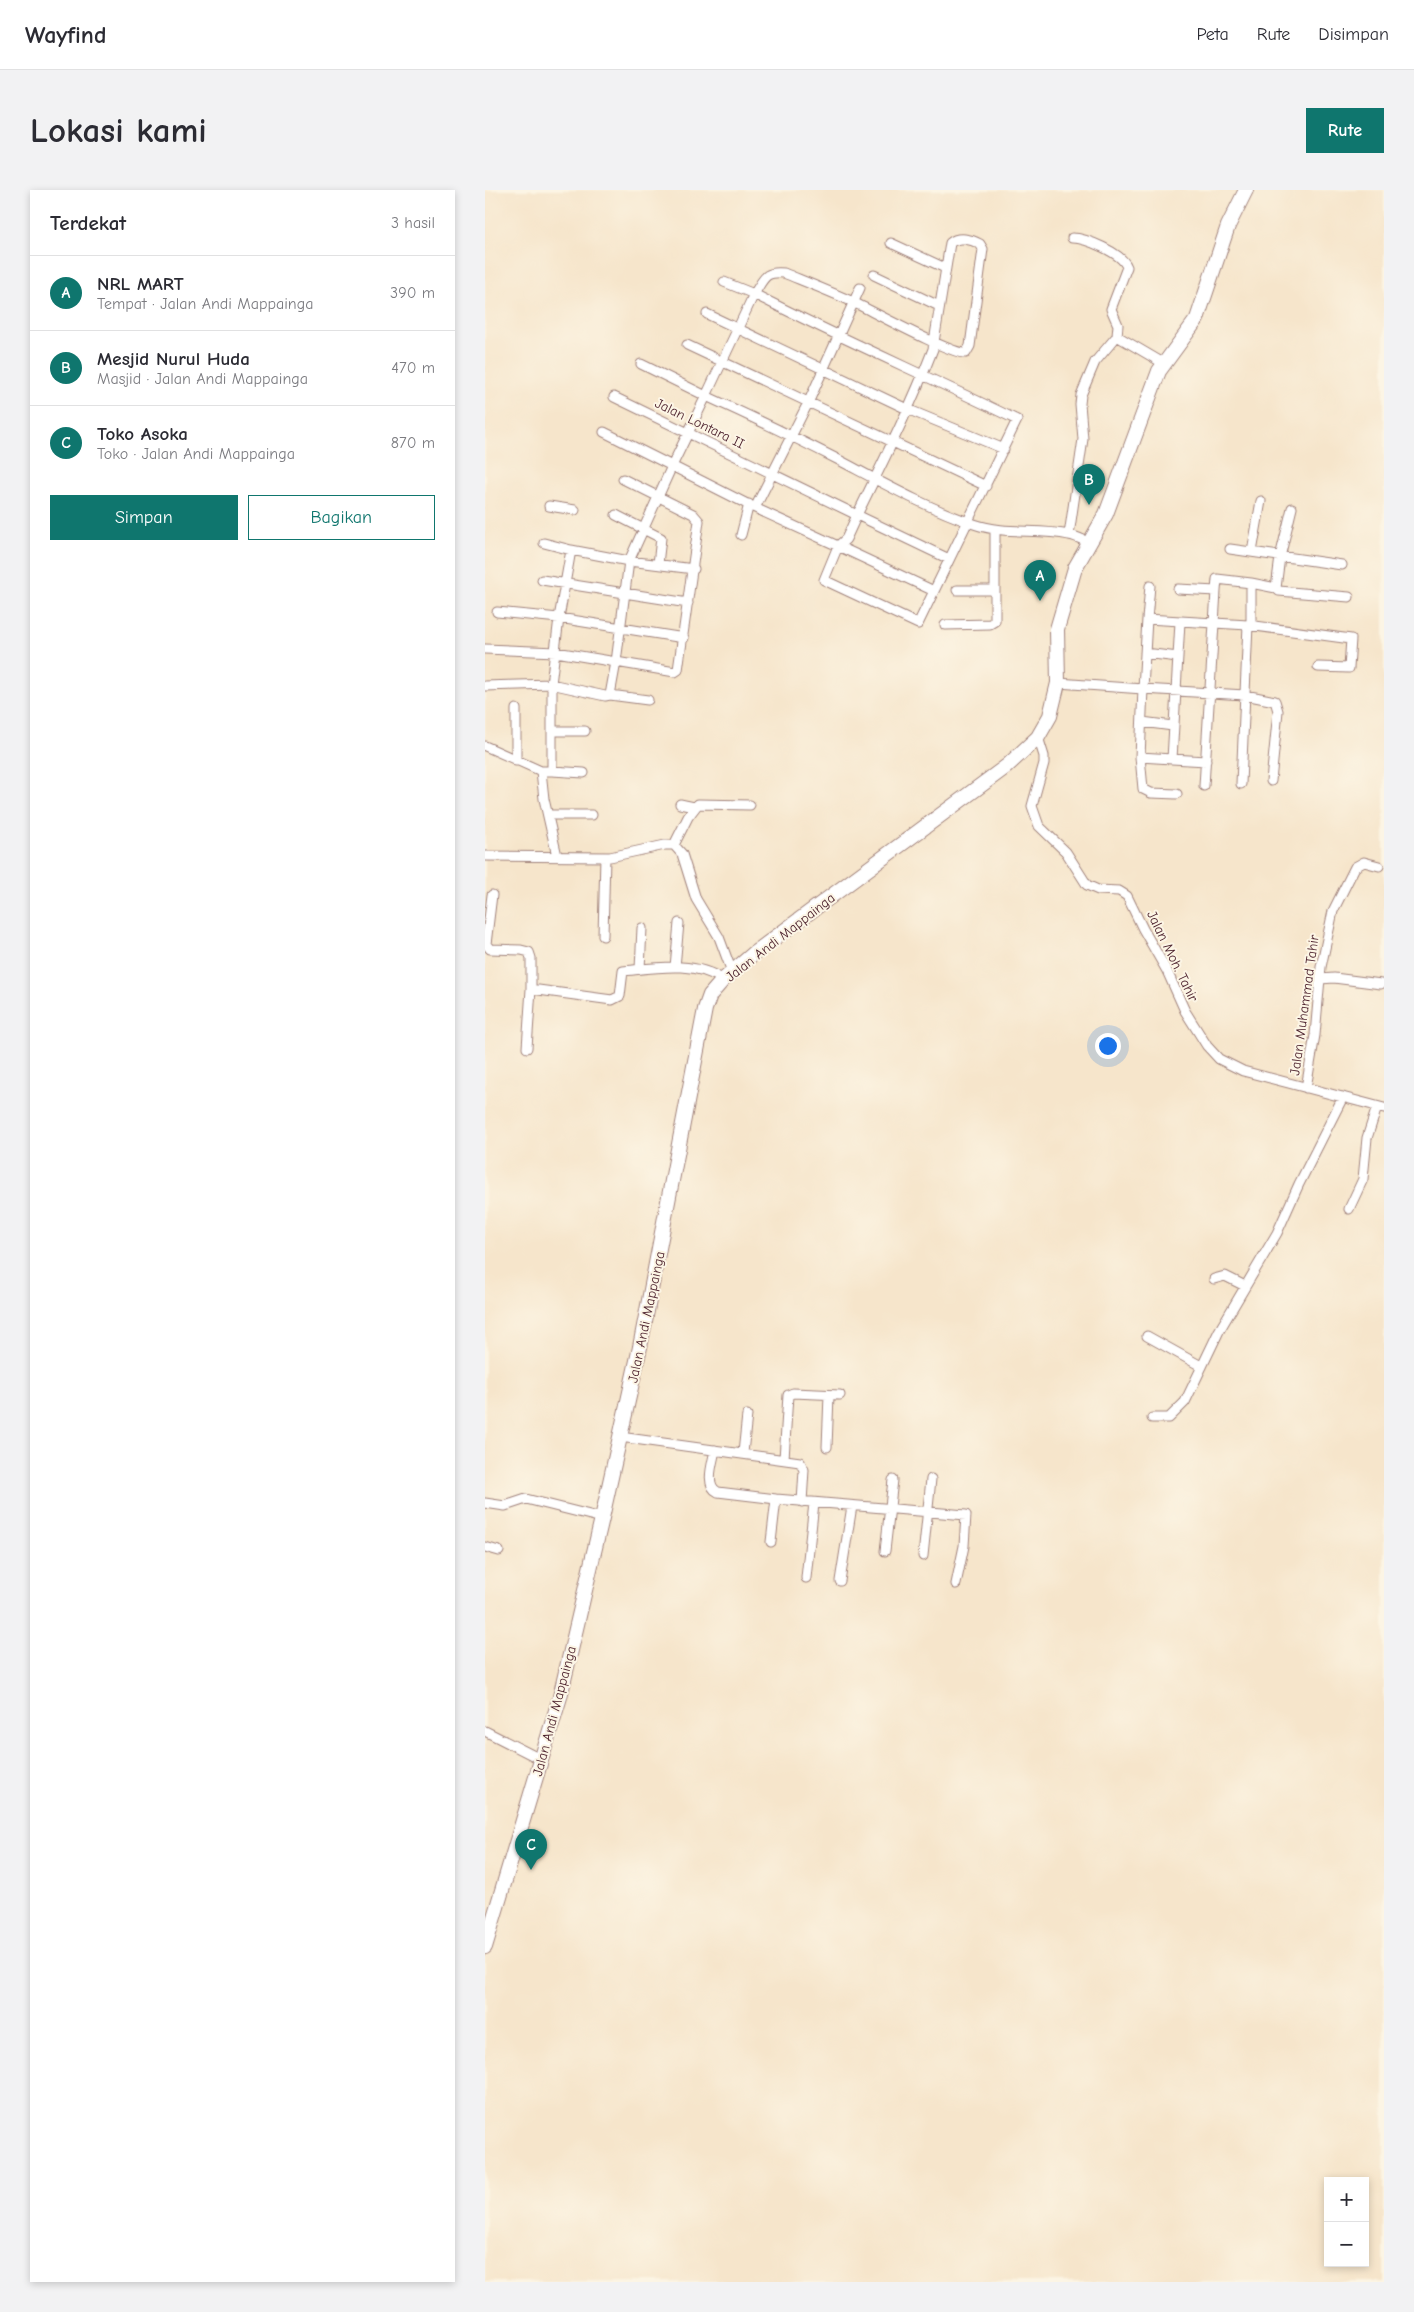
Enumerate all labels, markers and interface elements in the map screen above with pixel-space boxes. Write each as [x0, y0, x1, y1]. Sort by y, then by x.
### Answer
text: Wayfind [25, 21, 106, 49]
text: Peta [1196, 24, 1229, 45]
text: Rute [1257, 24, 1290, 45]
text: Disimpan [1318, 24, 1389, 45]
button: Rute [1306, 108, 1384, 153]
text: Lokasi kami [30, 110, 207, 151]
text: Terdekat [50, 211, 126, 235]
text: 3 hasil [391, 214, 435, 232]
text: NRL MART [97, 273, 184, 295]
text: A [62, 284, 70, 302]
text: 390 m [390, 284, 435, 302]
text: Tempat · Jalan Andi Mappainga [97, 295, 313, 313]
text: Mesjid Nurul Huda [97, 348, 250, 370]
text: B [61, 359, 71, 377]
text: 470 m [391, 359, 435, 377]
text: Masjid · Jalan Andi Mappainga [97, 370, 308, 388]
street label: Jalan Lontara II [652, 394, 747, 452]
text: Toko Asoka [97, 423, 188, 445]
text: C [61, 434, 71, 452]
text: 870 m [391, 434, 435, 452]
text: Toko · Jalan Andi Mappainga [97, 445, 295, 463]
pin: B [1073, 464, 1105, 505]
button: Simpan [50, 495, 238, 540]
button: Bagikan [248, 495, 435, 540]
pin: A [1024, 560, 1056, 601]
street label: Jalan Andi Mappainga [722, 889, 838, 985]
street label: Jalan Moh. Tahir [1143, 908, 1202, 1005]
street label: Jalan Muhammad Tahir [1286, 933, 1323, 1077]
your location [1095, 1033, 1121, 1059]
street label: Jalan Andi Mappainga [624, 1250, 669, 1384]
street label: Jalan Andi Mappainga [529, 1644, 580, 1778]
pin: C [515, 1829, 547, 1870]
map controls [1324, 2177, 1369, 2267]
button: + [1324, 2177, 1369, 2222]
button: − [1324, 2222, 1369, 2267]

